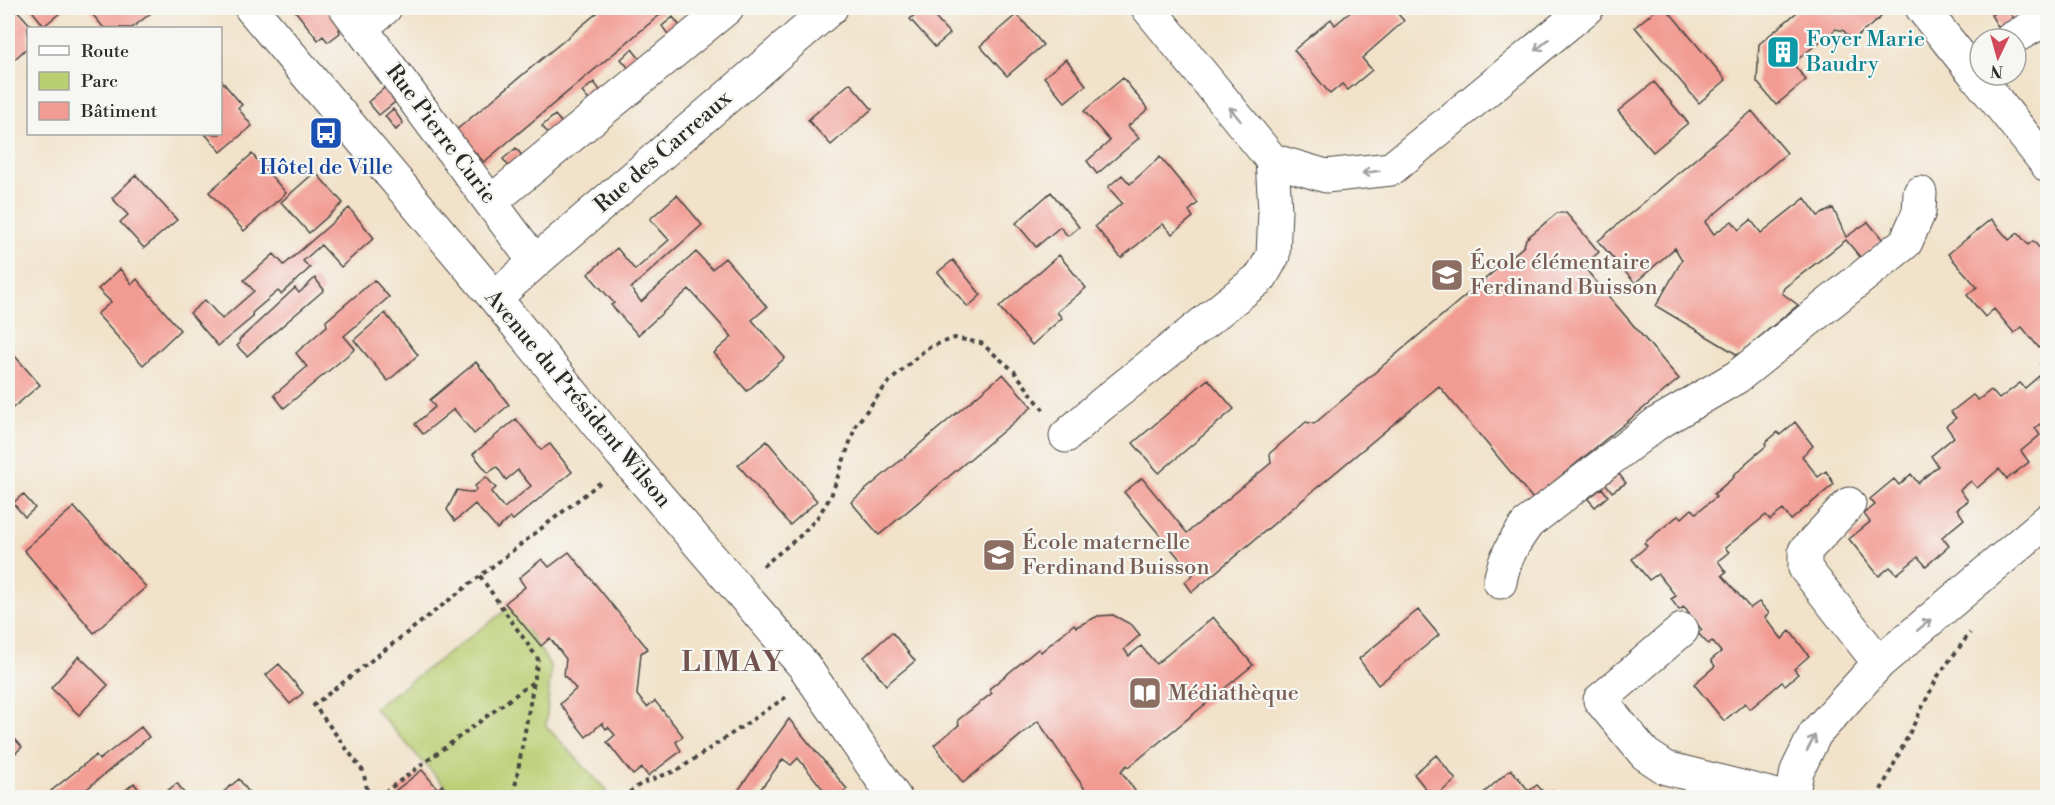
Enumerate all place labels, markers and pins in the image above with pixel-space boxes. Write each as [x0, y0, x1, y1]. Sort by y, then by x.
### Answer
place label: Foyer Marie Baudry [1805, 26, 1925, 78]
building icon: Foyer Marie Baudry [1765, 34, 1801, 70]
bus stop icon: Hôtel de Ville [308, 115, 344, 151]
place label: Hôtel de Ville [259, 154, 393, 181]
place label: École élémentaire Ferdinand Buisson [1470, 248, 1658, 301]
school or university icon: École élémentaire Ferdinand Buisson [1429, 257, 1465, 293]
place label: École maternelle Ferdinand Buisson [1022, 528, 1210, 581]
school or university icon: École maternelle Ferdinand Buisson [981, 537, 1017, 573]
library icon: Médiathèque [1127, 675, 1163, 711]
place label: Médiathèque [1168, 680, 1299, 707]

